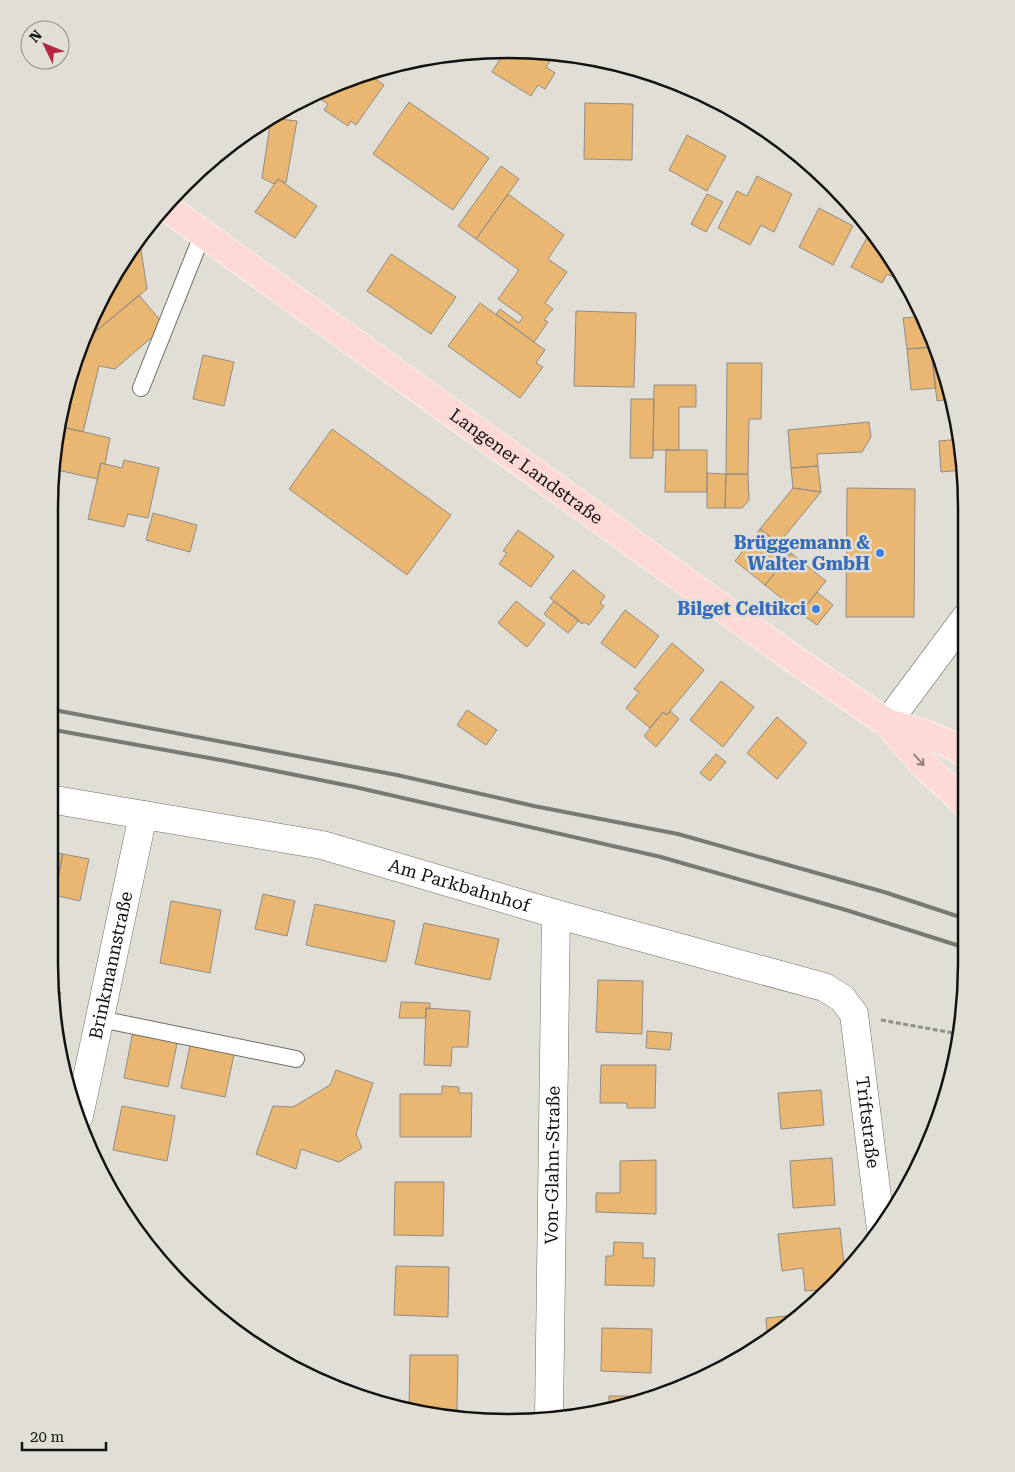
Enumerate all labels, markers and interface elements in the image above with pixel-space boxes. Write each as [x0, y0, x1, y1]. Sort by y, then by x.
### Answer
north arrow [20, 20, 70, 70]
text: N [26, 27, 45, 46]
street label: Langener Landstraße [446, 404, 607, 528]
place label: Brüggemann & Walter GmbH [734, 532, 870, 574]
marker: Brüggemann & Walter GmbH [874, 547, 886, 559]
place label: Bilget Celtikci [677, 598, 806, 619]
marker: Bilget Celtikci [810, 603, 822, 615]
one-way arrow [914, 753, 925, 766]
street label: Am Parkbahnhof [386, 854, 534, 916]
street label: Brinkmannstraße [85, 889, 137, 1041]
street label: Triftstraße [852, 1075, 884, 1170]
street label: Von-Glahn-Straße [540, 1085, 564, 1244]
scale bar [22, 1420, 106, 1452]
text: 20 m [30, 1428, 65, 1446]

